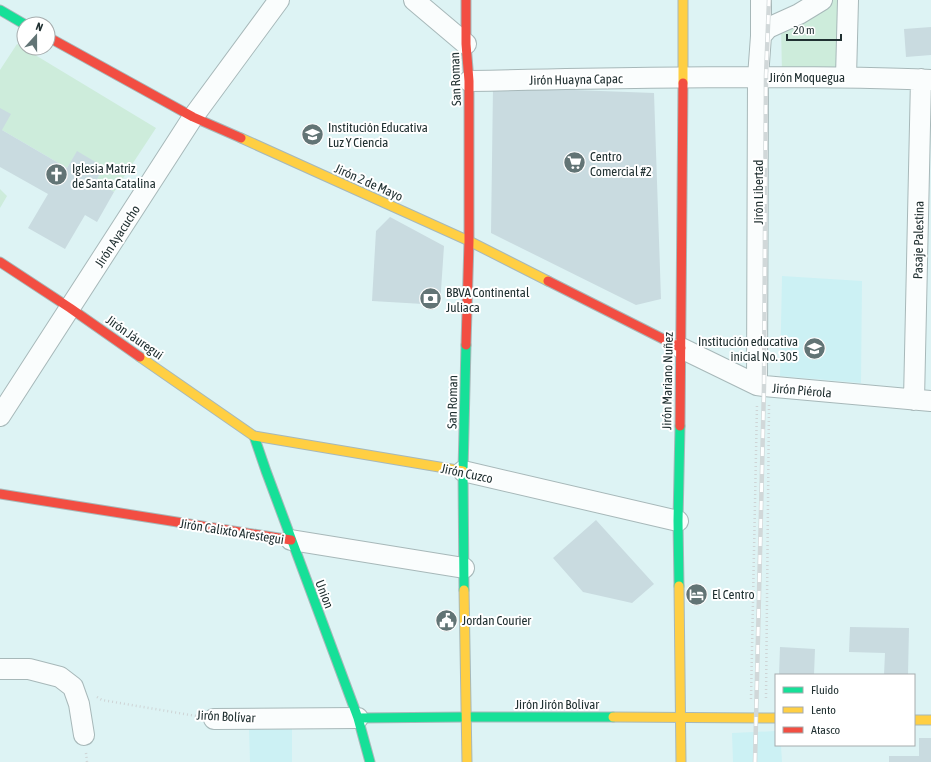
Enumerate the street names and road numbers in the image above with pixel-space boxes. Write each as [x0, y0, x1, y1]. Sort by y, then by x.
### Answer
street label: San Roman [447, 52, 464, 106]
street label: Jirón Moquegua [769, 70, 845, 85]
street label: Jirón Huayna Capac [529, 71, 623, 88]
street label: Jirón Libertad [751, 160, 766, 224]
street label: Jirón 2 de Mayo [332, 161, 405, 204]
street label: Pasaje Palestina [910, 201, 927, 279]
street label: Jirón Ayacucho [92, 202, 143, 270]
street label: Jirón Jáuregui [103, 312, 166, 363]
street label: Jirón Mariano Nuñez [659, 332, 676, 430]
street label: San Roman [445, 375, 460, 429]
street label: Jirón Piérola [772, 380, 832, 401]
street label: Jirón Cuzco [440, 461, 494, 486]
street label: Jirón Calixto Arestegui [179, 516, 285, 547]
street label: Union [312, 578, 337, 611]
street label: Jirón Jirón Bolívar [515, 697, 599, 712]
street label: Jirón Bolívar [196, 707, 256, 726]

